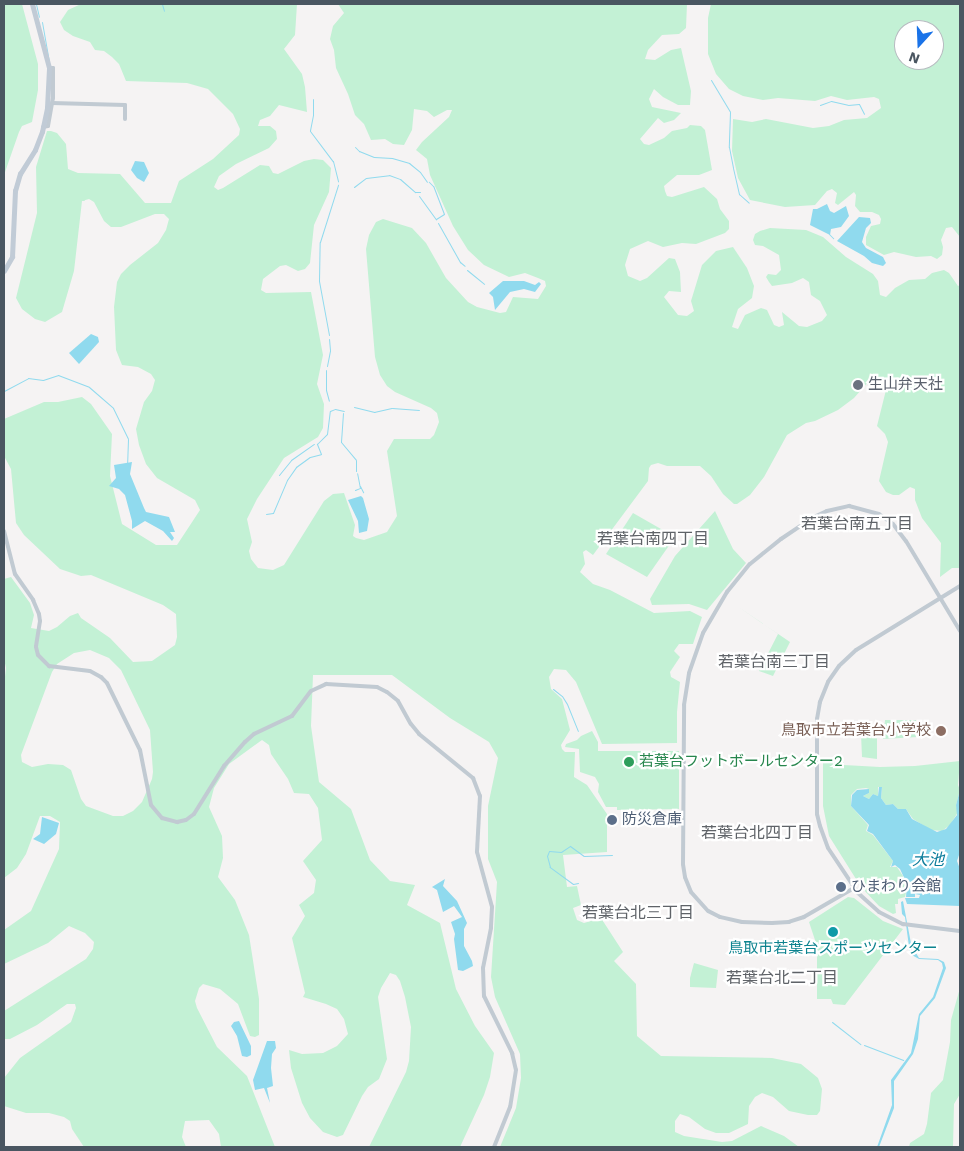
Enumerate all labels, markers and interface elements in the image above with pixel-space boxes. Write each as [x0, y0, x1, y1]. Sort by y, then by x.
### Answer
north arrow [894, 20, 944, 70]
text: N [907, 49, 922, 67]
place label: 生山弁天社 [868, 376, 943, 394]
marker: 生山弁天社 [852, 379, 864, 391]
district label: 若葉台南五丁目 [801, 514, 913, 534]
district label: 若葉台南四丁目 [597, 529, 709, 549]
district label: 若葉台南三丁目 [718, 652, 830, 672]
place label: 鳥取市立若葉台小学校 [781, 722, 931, 740]
marker: 鳥取市立若葉台小学校 [935, 725, 947, 737]
place label: 若葉台フットボールセンター2 [639, 753, 843, 771]
marker: 若葉台フットボールセンター2 [623, 756, 635, 768]
place label: 防災倉庫 [622, 811, 682, 829]
marker: 防災倉庫 [606, 814, 618, 826]
district label: 若葉台北四丁目 [701, 823, 813, 843]
water label: 大池 [912, 850, 944, 870]
place label: ひまわり会館 [851, 878, 941, 896]
marker: ひまわり会館 [835, 881, 847, 893]
district label: 若葉台北三丁目 [582, 903, 694, 923]
marker: 鳥取市若葉台スポーツセンター [827, 926, 839, 938]
place label: 鳥取市若葉台スポーツセンター [728, 940, 938, 958]
district label: 若葉台北二丁目 [726, 968, 838, 988]

